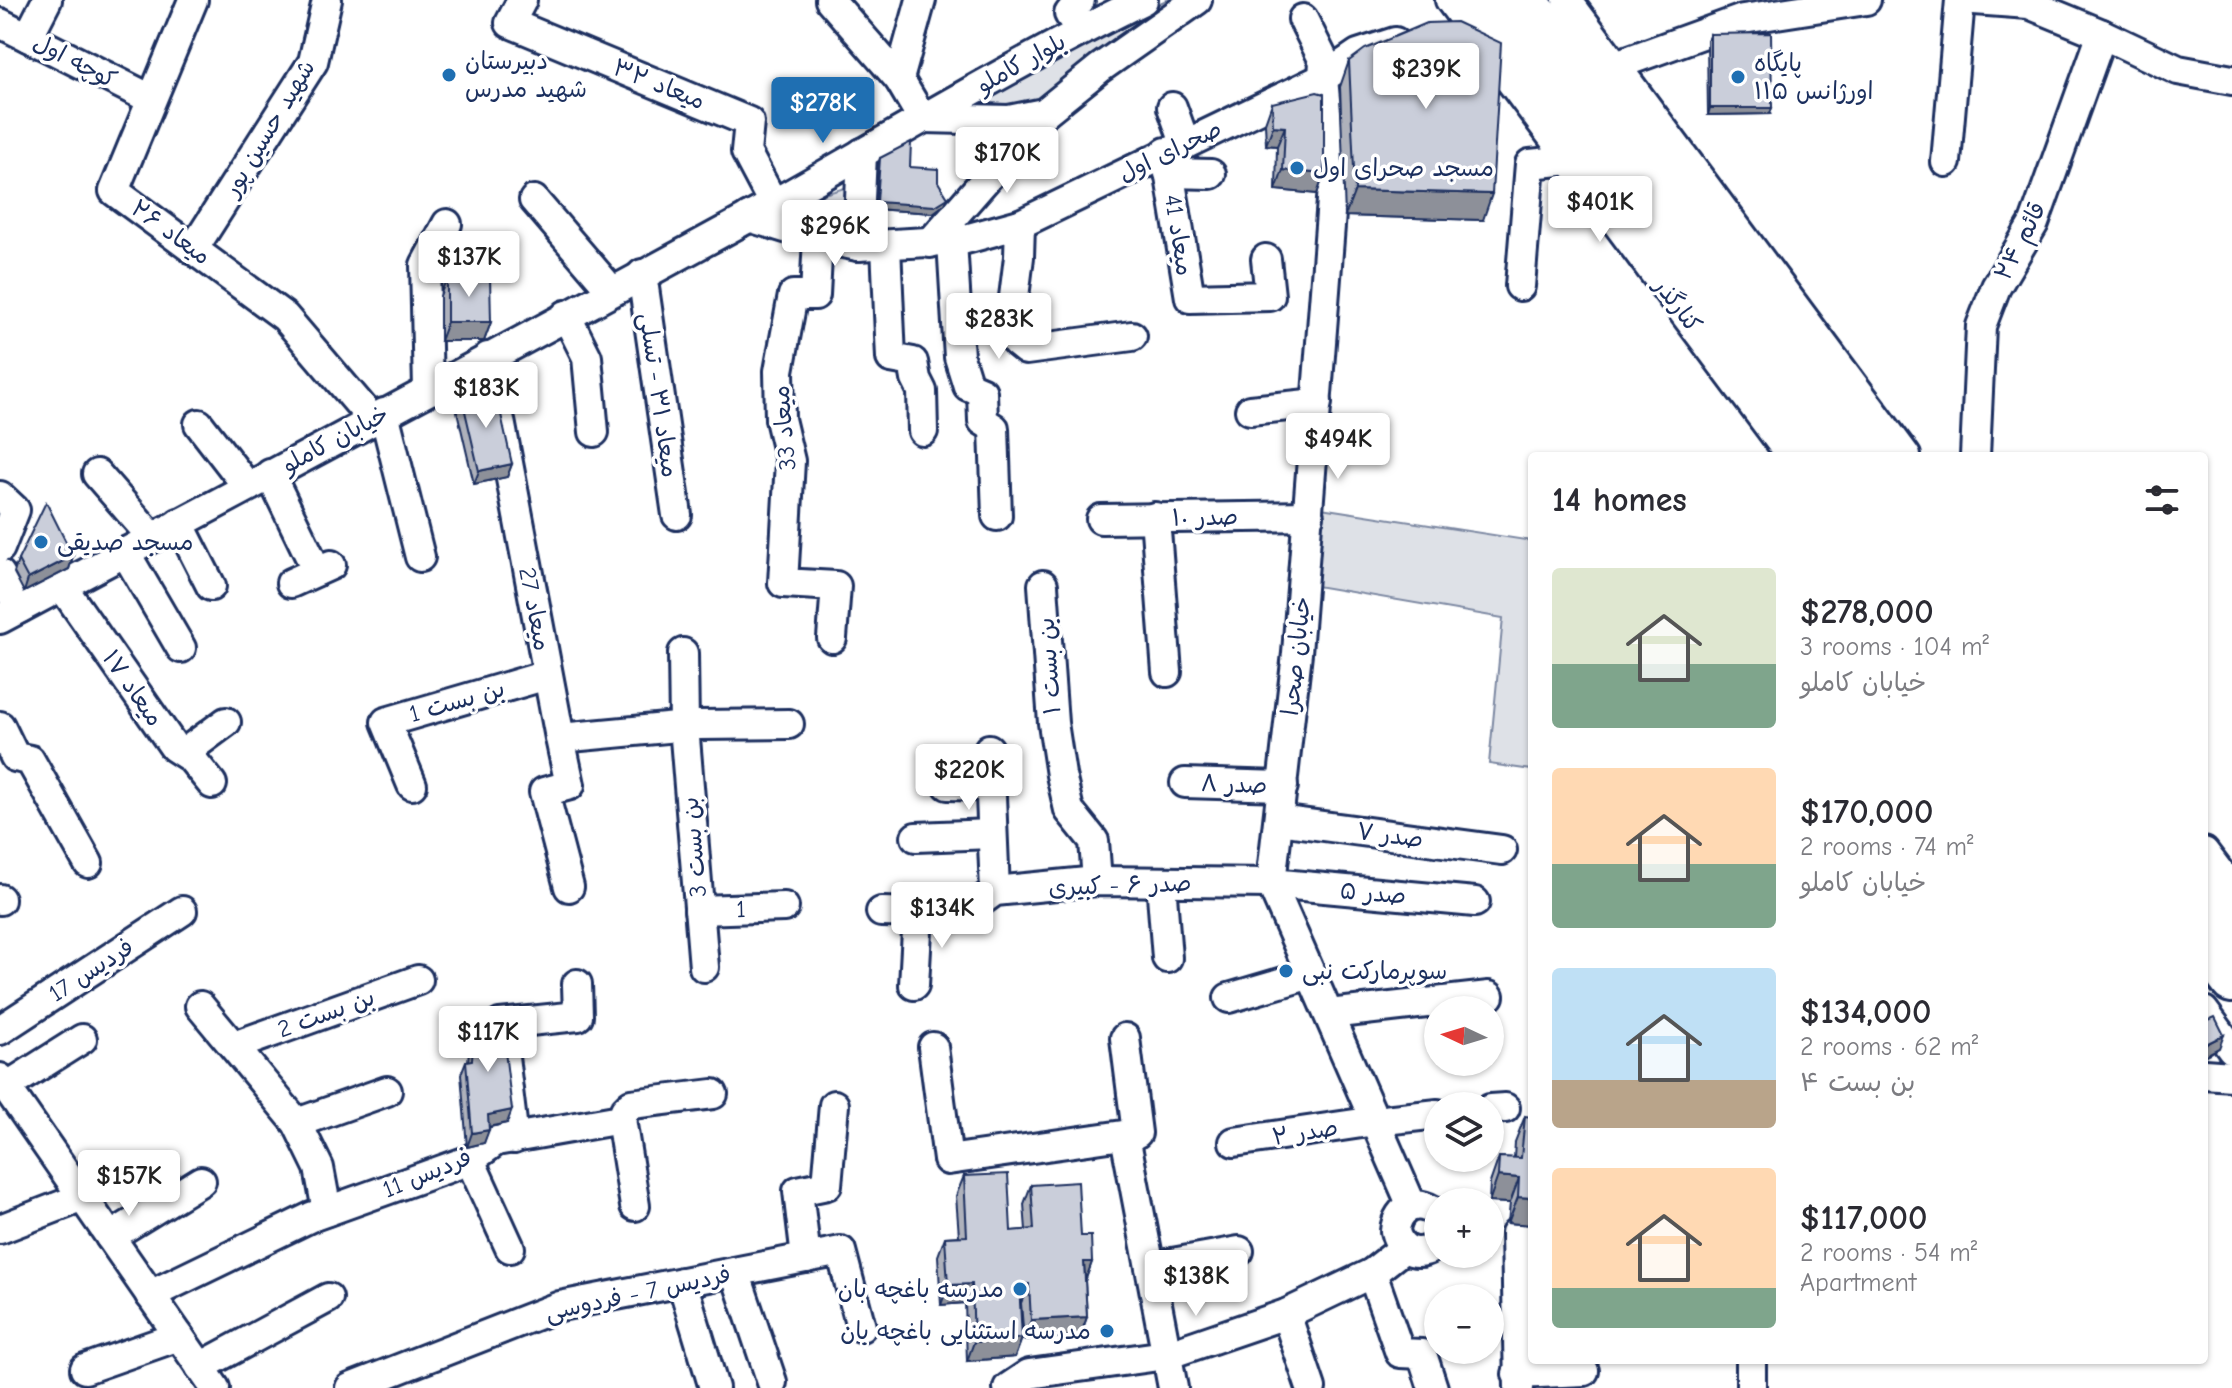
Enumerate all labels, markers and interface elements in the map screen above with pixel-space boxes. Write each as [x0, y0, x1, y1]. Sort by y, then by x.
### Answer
street label: بلوار کاملو [971, 27, 1072, 101]
street label: کوچه اول [28, 28, 121, 95]
pin: $239K [1370, 43, 1482, 111]
place label: دبیرستان شهید مدرس [465, 47, 587, 103]
place label: پایگاه اورژانس ۱۱۵ [1754, 49, 1873, 105]
street label: میعاد ۳۲ [609, 53, 709, 115]
text: $239K [1391, 54, 1461, 84]
street label: شهید حسین پور [216, 55, 322, 204]
marker: دبیرستان شهید مدرس [440, 66, 458, 84]
marker: پایگاه اورژانس ۱۱۵ [1729, 68, 1747, 86]
pin: $278K [767, 77, 879, 145]
text: $278K [789, 88, 857, 118]
street label: صحرای اول [1114, 114, 1226, 188]
pin: $170K [951, 127, 1063, 195]
text: $170K [973, 138, 1041, 168]
place label: مسجد صحرای اول [1313, 154, 1494, 182]
marker: مسجد صحرای اول [1288, 159, 1306, 177]
pin: $401K [1544, 176, 1656, 244]
text: $401K [1566, 187, 1634, 217]
street label: میعاد 41 [1159, 192, 1199, 278]
street label: میعاد ۲۶ [126, 194, 216, 270]
street label: قائم ۲۴ [1988, 197, 2055, 287]
pin: $296K [779, 200, 891, 268]
text: $296K [800, 211, 870, 241]
pin: $137K [413, 231, 525, 299]
text: $137K [436, 242, 502, 272]
street label: کنارگذر [1647, 271, 1708, 338]
pin: $283K [943, 293, 1055, 361]
text: $283K [964, 304, 1034, 334]
street label: میعاد ۳۱ - تسلی [633, 311, 684, 479]
pin: $183K [430, 362, 542, 430]
text: $183K [453, 373, 519, 403]
street label: میعاد 33 [766, 384, 802, 472]
street label: خیابان کاملو [276, 399, 394, 481]
pin: $494K [1282, 413, 1394, 481]
text: $494K [1304, 424, 1372, 454]
icon: filters [2140, 478, 2184, 522]
text: 14 homes [1552, 480, 1687, 520]
street label: صدر ۱۰ [1172, 502, 1238, 532]
place label: مسجد صدیقی [57, 528, 193, 557]
marker: مسجد صدیقی [32, 533, 50, 551]
street label: میعاد 27 [513, 565, 557, 653]
text: $278,000 [1800, 592, 1934, 632]
street label: خیابان صحرا [1276, 595, 1316, 717]
icon: home [1616, 600, 1712, 696]
street label: بن بست ۱ [1032, 617, 1066, 715]
text: 3 rooms · 104 m² [1800, 632, 1989, 662]
street label: میعاد ۱۷ [97, 645, 169, 731]
text: خیابان کاملو [1800, 668, 1926, 698]
street label: بن بست 1 [406, 674, 508, 728]
pin: $220K [913, 744, 1025, 812]
text: $220K [933, 755, 1005, 785]
street label: صدر ۸ [1200, 769, 1268, 799]
text: $170,000 [1800, 792, 1933, 832]
street label: بن بست 3 [676, 796, 712, 898]
icon: home [1616, 800, 1712, 896]
street label: صدر ۷ [1355, 816, 1425, 854]
text: 2 rooms · 74 m² [1800, 832, 1973, 862]
text: خیابان کاملو [1800, 868, 1926, 898]
street label: صدر ۶ - کبیری [1048, 869, 1192, 901]
street label: صدر ۵ [1339, 876, 1407, 910]
pin: $134K [886, 882, 998, 950]
text: $134K [909, 893, 975, 923]
street label: 1 [736, 895, 746, 923]
street label: فردیس 17 [43, 932, 139, 1008]
place label: سوپرمارکت نبی [1302, 957, 1447, 986]
marker: سوپرمارکت نبی [1277, 962, 1295, 980]
street label: بن بست 2 [274, 983, 378, 1043]
text: $134,000 [1800, 992, 1931, 1032]
north arrow [1424, 996, 1504, 1076]
map controls [1424, 996, 1504, 1364]
icon: home [1616, 1000, 1712, 1096]
pin: $117K [432, 1006, 544, 1074]
text: $117K [457, 1017, 519, 1047]
text: 2 rooms · 62 m² [1800, 1032, 1978, 1062]
text: بن بست ۴ [1800, 1068, 1915, 1098]
button: layers [1424, 1092, 1504, 1172]
street label: صدر ۲ [1270, 1113, 1340, 1151]
street label: فردیس 11 [379, 1143, 475, 1203]
pin: $157K [73, 1150, 185, 1218]
text: $157K [96, 1161, 162, 1191]
button: + [1424, 1188, 1504, 1268]
text: $117,000 [1800, 1198, 1927, 1238]
icon: home [1616, 1200, 1712, 1296]
text: 2 rooms · 54 m² [1800, 1238, 1977, 1268]
pin: $138K [1140, 1250, 1252, 1318]
street label: فردیس 7 - فردوسی [543, 1260, 734, 1327]
text: $138K [1163, 1261, 1229, 1291]
text: Apartment [1800, 1268, 1916, 1298]
place label: مدرسه باغچه بان [838, 1275, 1004, 1304]
marker: مدرسه باغچه بان [1011, 1280, 1029, 1298]
button: − [1424, 1284, 1504, 1364]
place label: مدرسه استثنایی باغچه بان [840, 1317, 1091, 1346]
marker: مدرسه استثنایی باغچه بان [1098, 1322, 1116, 1340]

